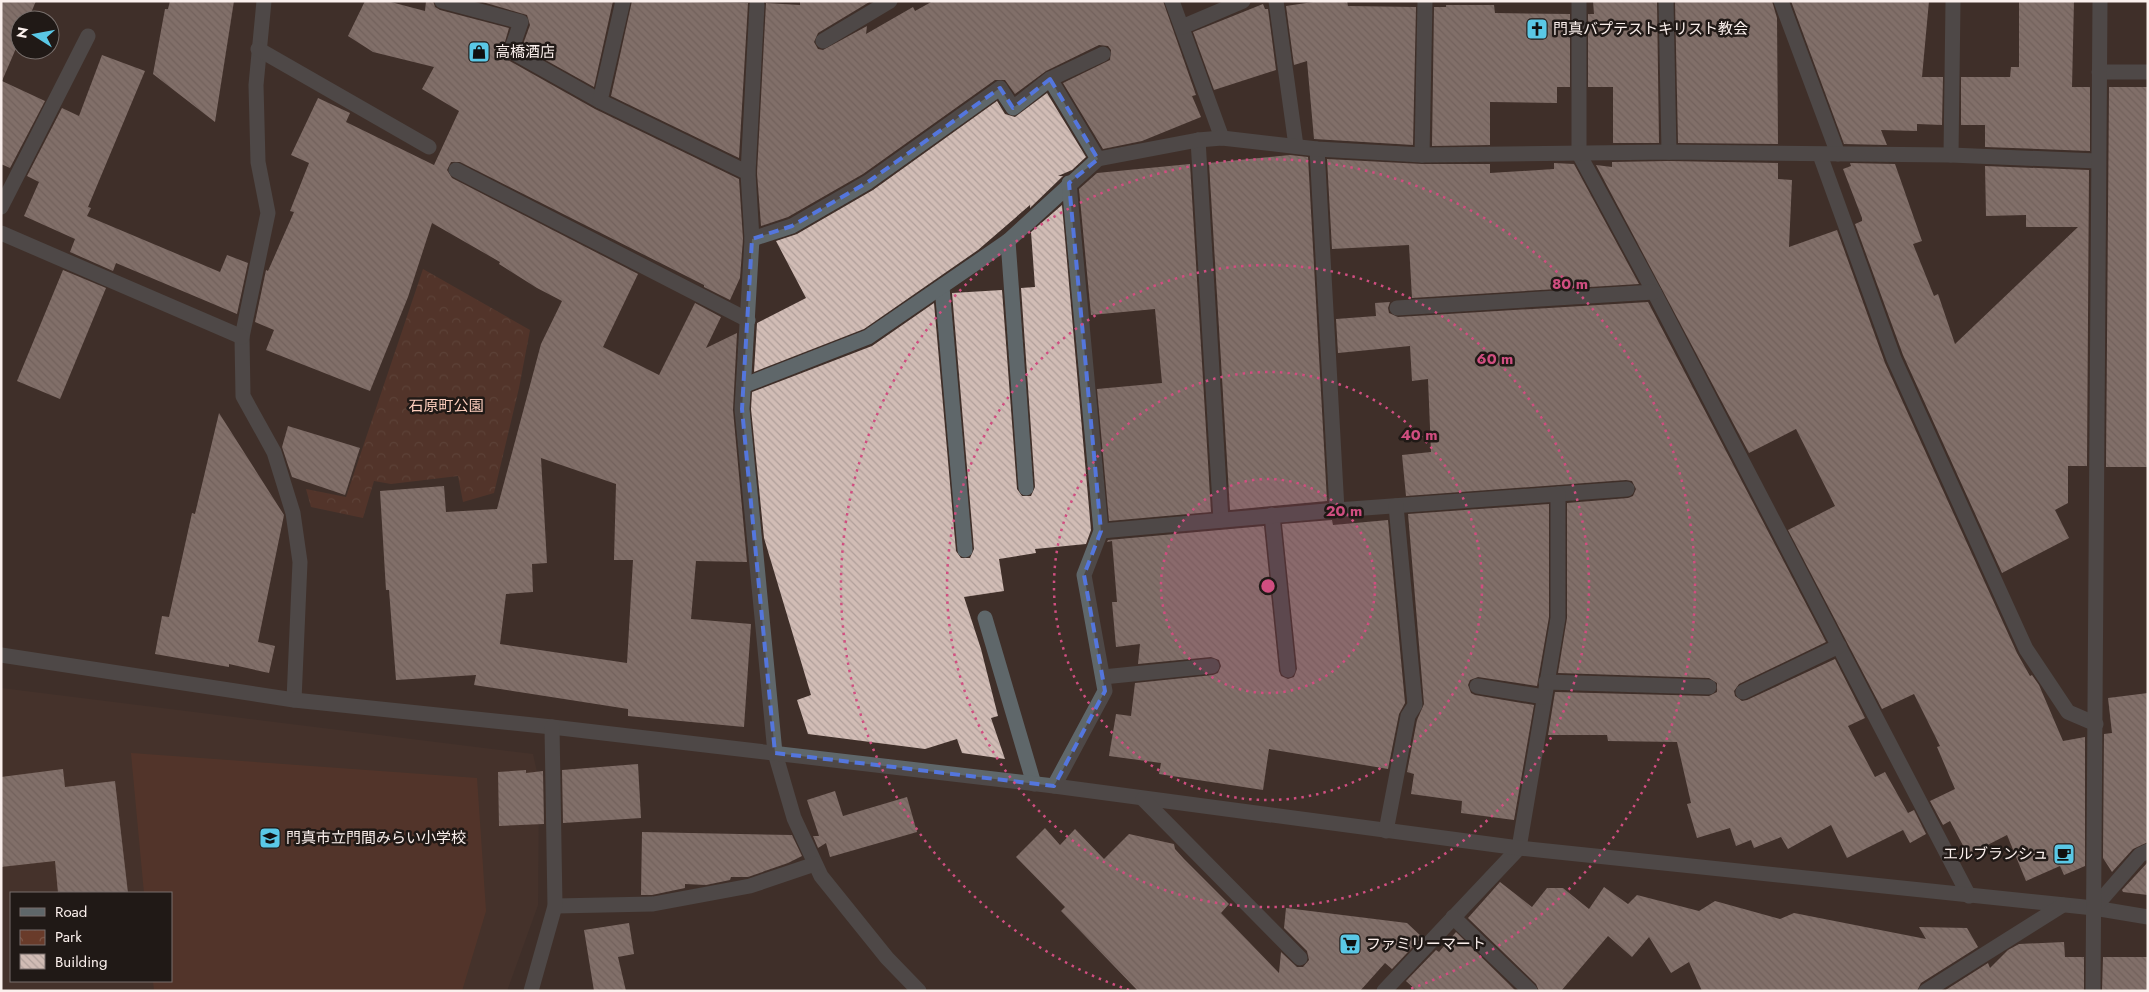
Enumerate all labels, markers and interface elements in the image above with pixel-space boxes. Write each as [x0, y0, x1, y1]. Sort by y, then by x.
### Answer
north arrow [10, 10, 60, 60]
church icon: 門真バプテストキリスト教会 [1525, 17, 1549, 41]
place label: 門真バプテストキリスト教会 [1553, 18, 1748, 40]
text: N [11, 25, 33, 40]
shop icon: 高橋酒店 [467, 40, 491, 64]
place label: 高橋酒店 [495, 41, 555, 63]
text: 80 m [1552, 273, 1588, 295]
text: 60 m [1477, 348, 1513, 370]
park label: 石原町公園 [408, 395, 484, 417]
text: 40 m [1400, 424, 1438, 446]
text: 20 m [1326, 500, 1362, 522]
centre of rings [1259, 577, 1277, 595]
school or university icon: 門真市立門間みらい小学校 [258, 826, 282, 850]
place label: 門真市立門間みらい小学校 [286, 827, 466, 849]
cafe icon: エルブランシュ [2052, 842, 2076, 866]
place label: エルブランシュ [1943, 843, 2048, 865]
legend [10, 892, 172, 982]
text: Road [55, 901, 87, 923]
text: Park [55, 926, 82, 948]
supermarket icon: ファミリーマート [1338, 932, 1362, 956]
place label: ファミリーマート [1366, 933, 1486, 955]
text: Building [55, 951, 107, 973]

